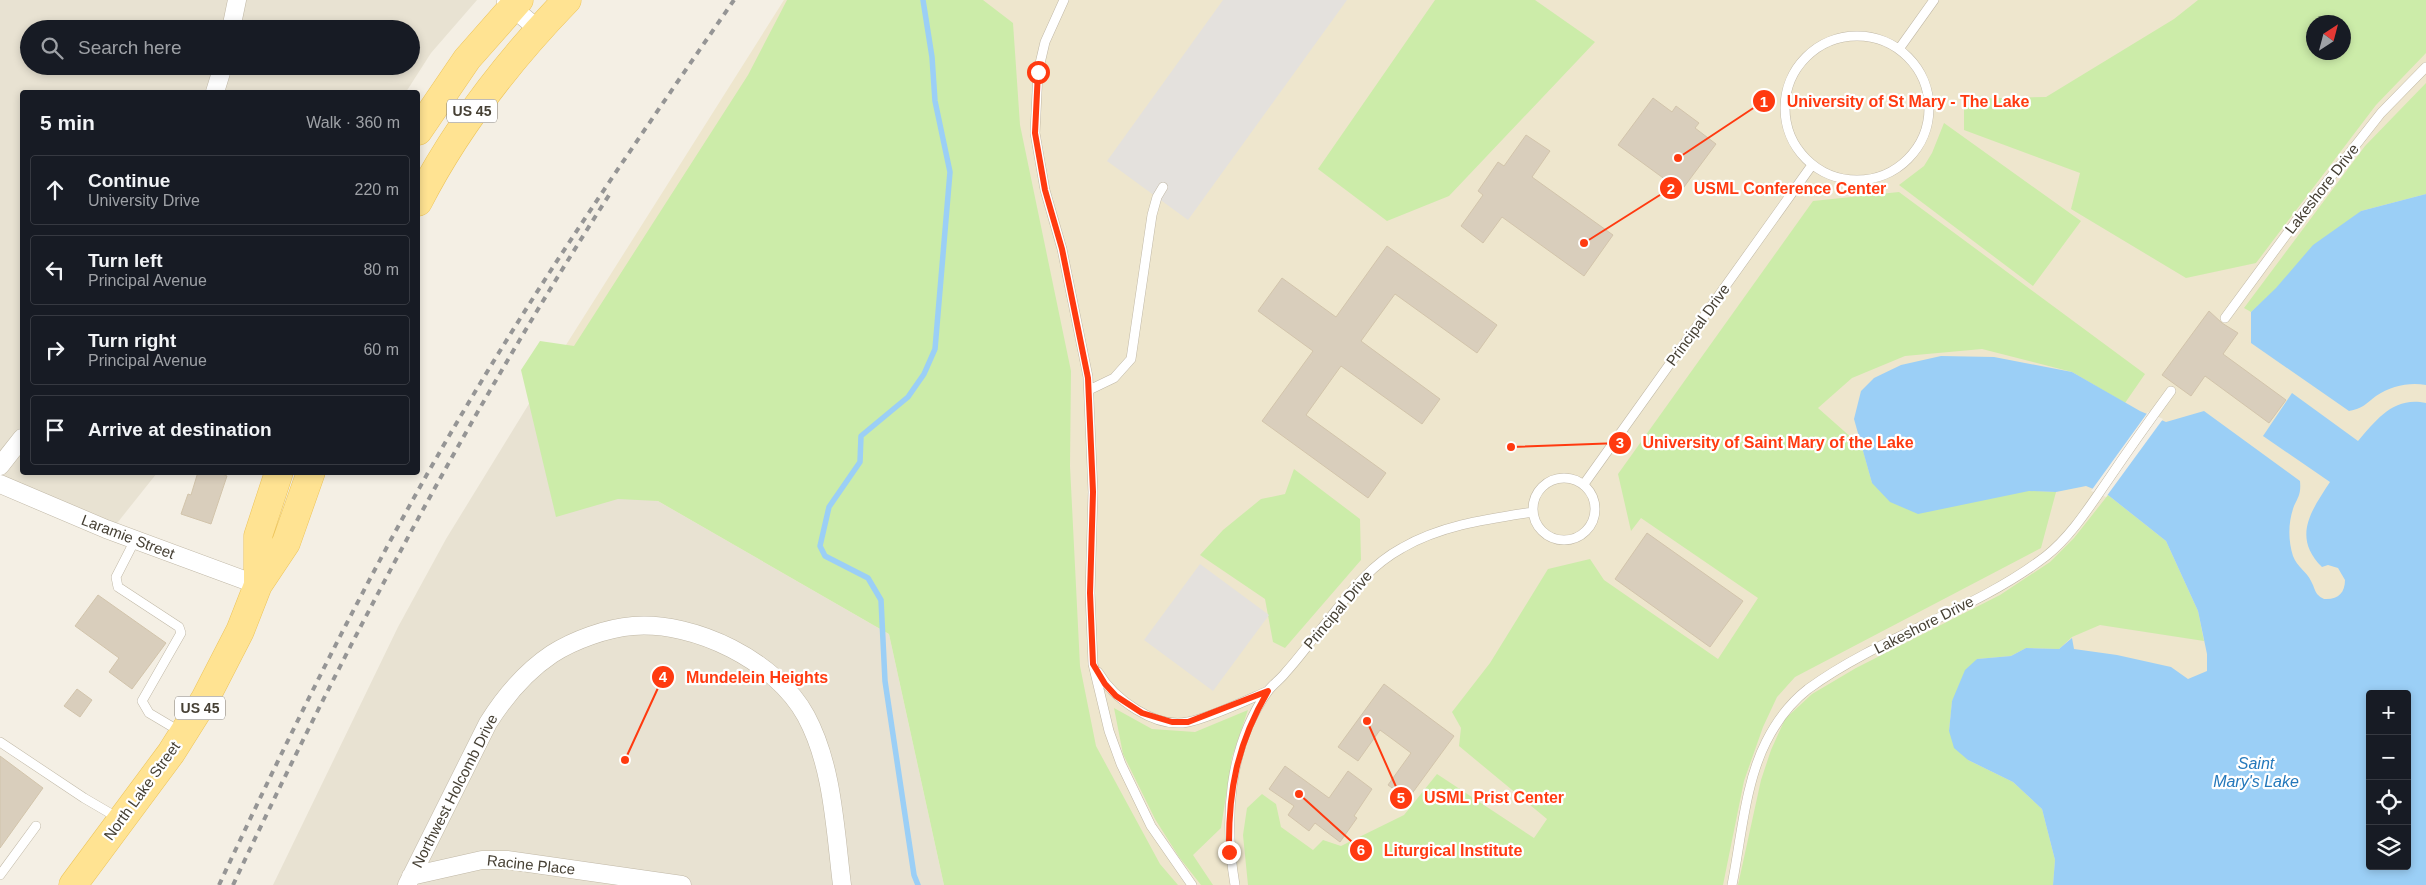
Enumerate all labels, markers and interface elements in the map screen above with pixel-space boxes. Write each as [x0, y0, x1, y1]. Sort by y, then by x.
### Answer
north arrow [2306, 15, 2351, 60]
search box [20, 20, 420, 75]
icon: search [38, 34, 66, 62]
text: Search here [78, 37, 182, 58]
route start [1027, 61, 1050, 84]
callout: University of St Mary - The Lake [1751, 86, 2039, 117]
text: 1 [1760, 93, 1768, 110]
text: University of St Mary - The Lake [1787, 93, 2029, 110]
road number: US 45 [447, 100, 497, 122]
text: 5 min [40, 111, 95, 134]
text: Walk · 360 m [306, 114, 400, 131]
street label: Lakeshore Drive [2281, 140, 2362, 237]
text: Continue [88, 170, 170, 191]
callout: USML Conference Center [1659, 173, 1897, 204]
icon: ahead [41, 176, 69, 204]
text: 2 [1667, 180, 1675, 197]
text: USML Conference Center [1694, 180, 1886, 197]
text: 220 m [355, 181, 399, 198]
text: University Drive [88, 192, 200, 209]
text: Turn left [88, 250, 163, 271]
icon: left [41, 256, 69, 284]
text: 80 m [363, 261, 399, 278]
text: Principal Avenue [88, 272, 207, 289]
street label: Principal Drive [1662, 281, 1733, 369]
text: Turn right [88, 330, 176, 351]
icon: right [41, 336, 69, 364]
text: 60 m [363, 341, 399, 358]
text: Principal Avenue [88, 352, 207, 369]
icon: arrive [41, 416, 69, 444]
text: Arrive at destination [88, 419, 272, 440]
callout: University of Saint Mary of the Lake [1607, 427, 1923, 458]
text: 3 [1616, 434, 1624, 451]
text: University of Saint Mary of the Lake [1642, 434, 1914, 451]
street label: Laramie Street [79, 511, 178, 562]
street label: Principal Drive [1300, 567, 1375, 652]
street label: Lakeshore Drive [1871, 592, 1976, 657]
callout: Mundelein Heights [651, 661, 838, 692]
text: 4 [659, 668, 668, 685]
text: Mundelein Heights [686, 669, 828, 686]
map controls [2366, 690, 2411, 870]
button: + [2366, 690, 2411, 735]
road number: US 45 [175, 696, 225, 720]
street label: Northwest Holcomb Drive [408, 711, 501, 870]
button: − [2366, 735, 2411, 780]
street label: North Lake Street [100, 737, 184, 843]
water label: Saint Mary's Lake [2213, 755, 2299, 790]
button: locate [2366, 780, 2411, 825]
callout: USML Prist Center [1389, 782, 1574, 813]
text: 5 [1397, 789, 1405, 806]
text: USML Prist Center [1424, 789, 1564, 806]
button: layers [2366, 825, 2411, 870]
callout: Liturgical Institute [1349, 835, 1532, 866]
route end [1218, 841, 1241, 864]
text: 6 [1357, 841, 1365, 858]
text: Liturgical Institute [1384, 842, 1522, 859]
street label: Racine Place [486, 851, 576, 878]

